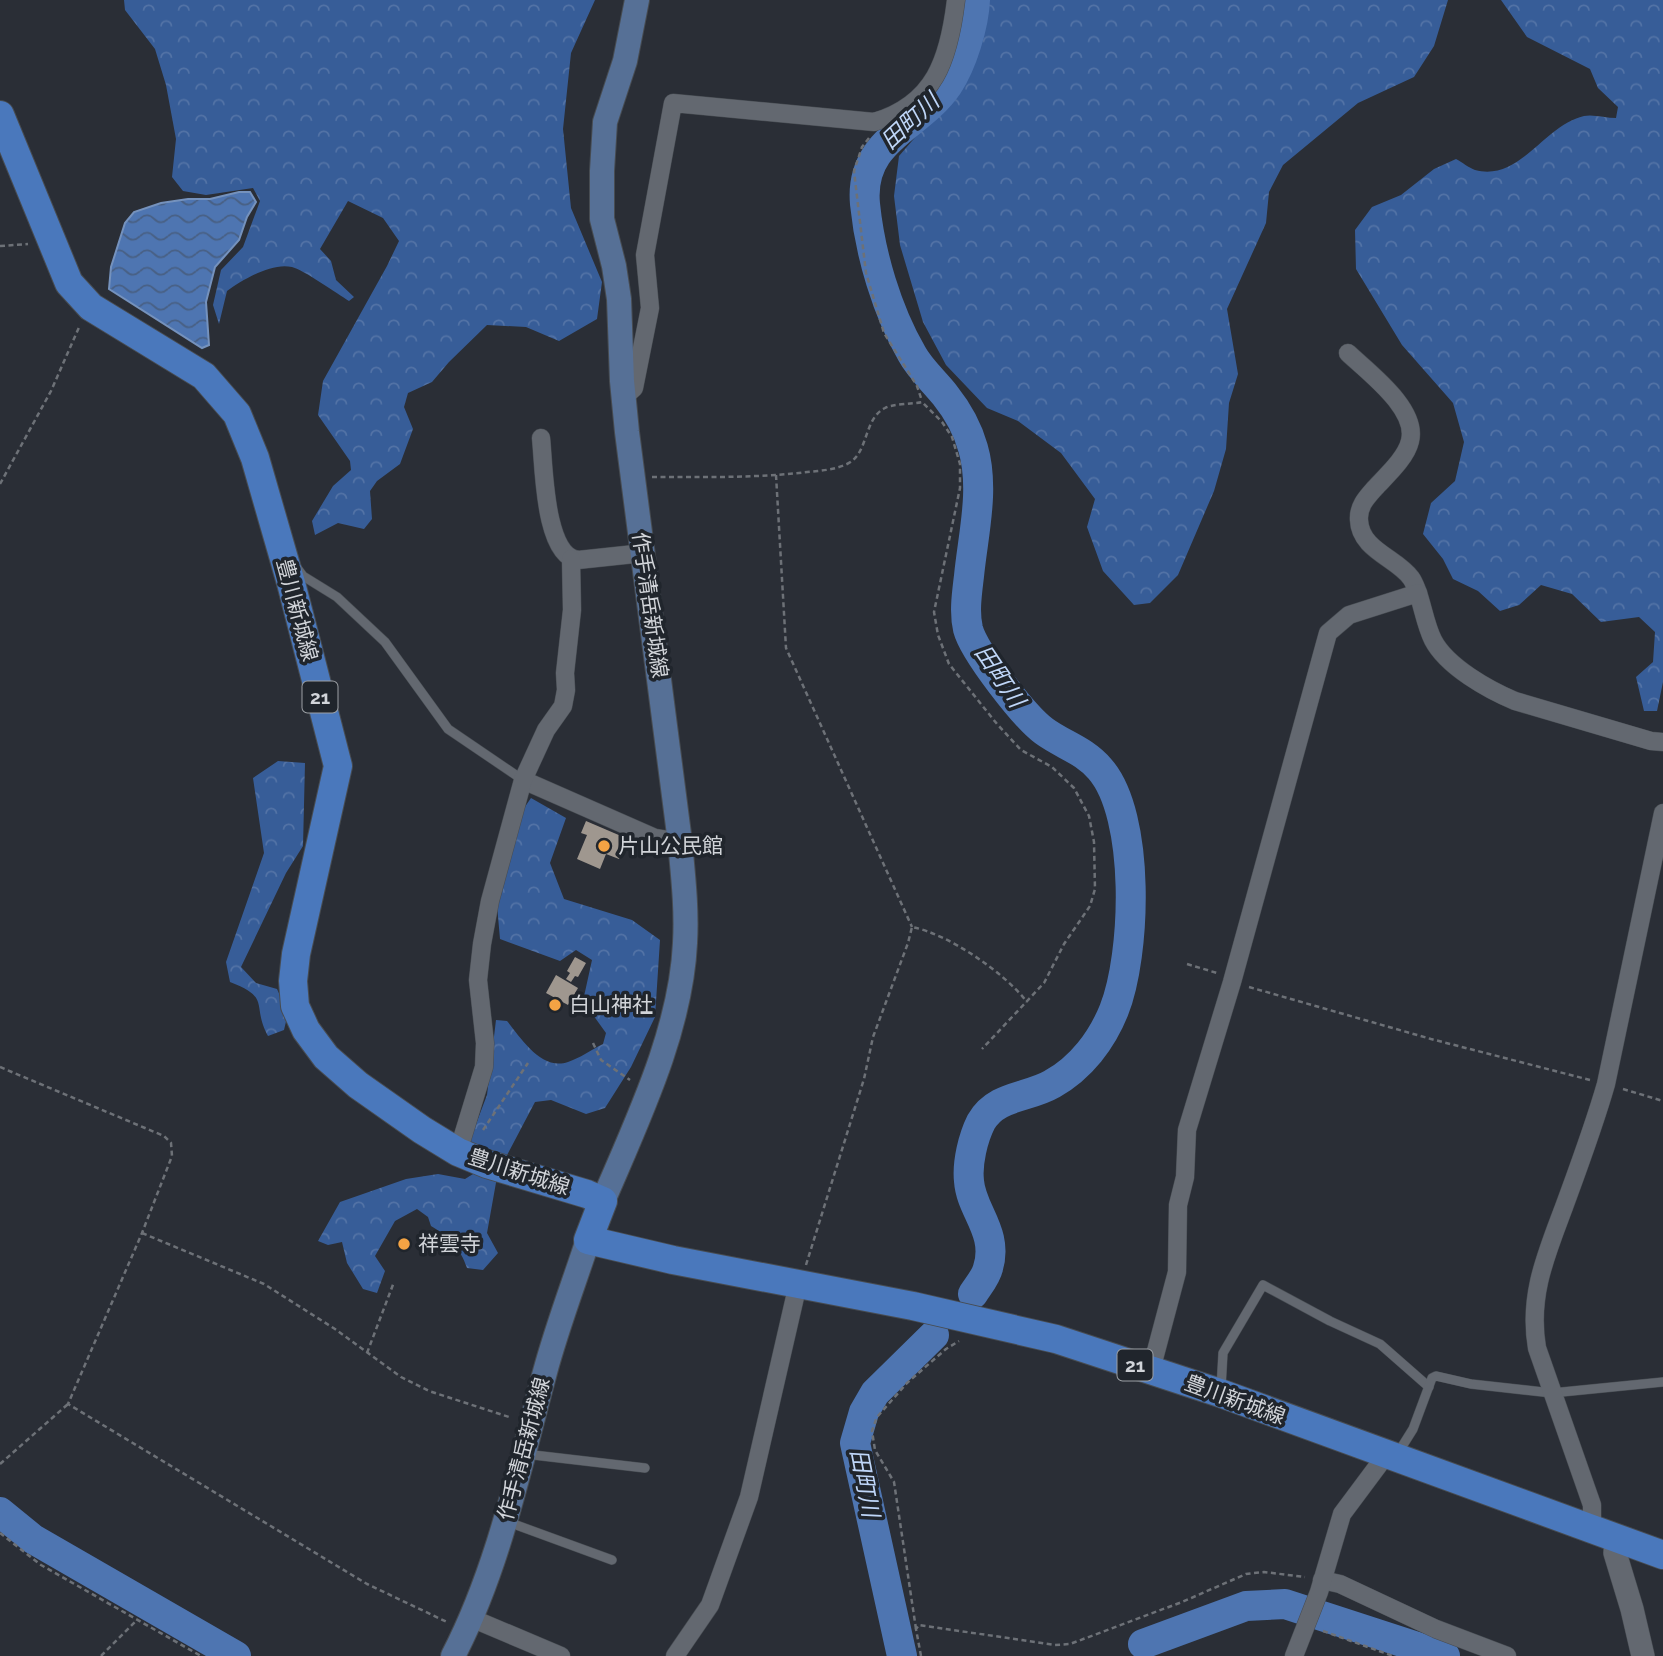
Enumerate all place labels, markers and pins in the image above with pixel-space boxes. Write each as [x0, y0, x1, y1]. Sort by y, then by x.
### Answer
place label: 片山公民館 [618, 833, 723, 858]
marker: 片山公民館 [596, 838, 612, 854]
place label: 白山神社 [569, 992, 653, 1017]
marker: 白山神社 [547, 997, 563, 1013]
place label: 祥雲寺 [418, 1231, 481, 1256]
marker: 祥雲寺 [396, 1236, 412, 1252]

